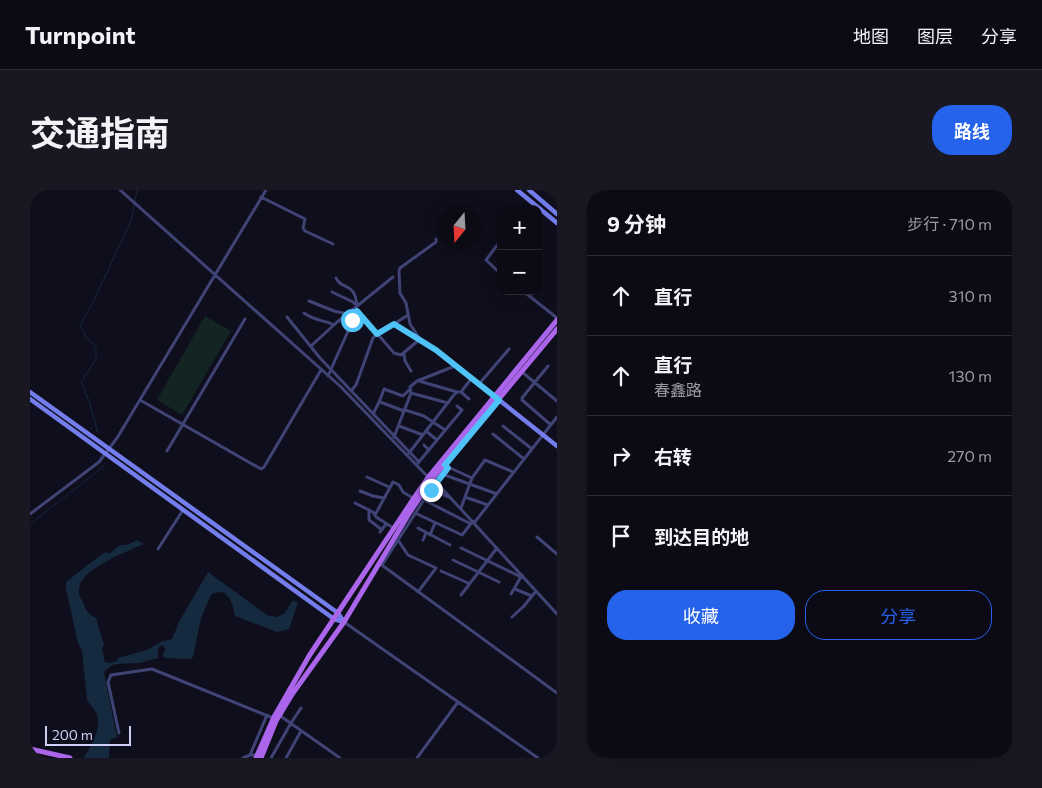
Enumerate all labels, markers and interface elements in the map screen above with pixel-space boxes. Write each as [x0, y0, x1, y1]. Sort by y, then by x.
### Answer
text: Turnpoint [25, 20, 136, 49]
text: 地图 [853, 25, 889, 47]
text: 图层 [917, 25, 953, 47]
text: 分享 [981, 25, 1017, 47]
button: 路线 [932, 105, 1012, 155]
text: 交通指南 [30, 110, 170, 153]
north arrow [437, 205, 482, 250]
map controls [497, 205, 542, 295]
button: + [497, 205, 542, 250]
text: 9 分钟 [607, 211, 666, 236]
text: 步行 · 710 m [907, 214, 992, 233]
button: − [497, 250, 542, 295]
icon: ahead [607, 282, 635, 310]
text: 直行 [654, 285, 692, 308]
text: 310 m [949, 286, 992, 305]
route start [341, 309, 364, 332]
text: 直行 [654, 353, 692, 376]
icon: ahead [607, 362, 635, 390]
text: 130 m [949, 366, 992, 385]
text: 春鑫路 [654, 380, 702, 399]
icon: right [607, 442, 635, 470]
text: 右转 [654, 445, 692, 468]
text: 270 m [947, 446, 992, 465]
route end [420, 479, 443, 502]
icon: arrive [607, 522, 635, 550]
text: 到达目的地 [654, 525, 749, 548]
button: 收藏 [607, 590, 795, 640]
button: 分享 [805, 590, 992, 640]
scale bar [45, 723, 131, 746]
text: 200 m [52, 726, 93, 743]

